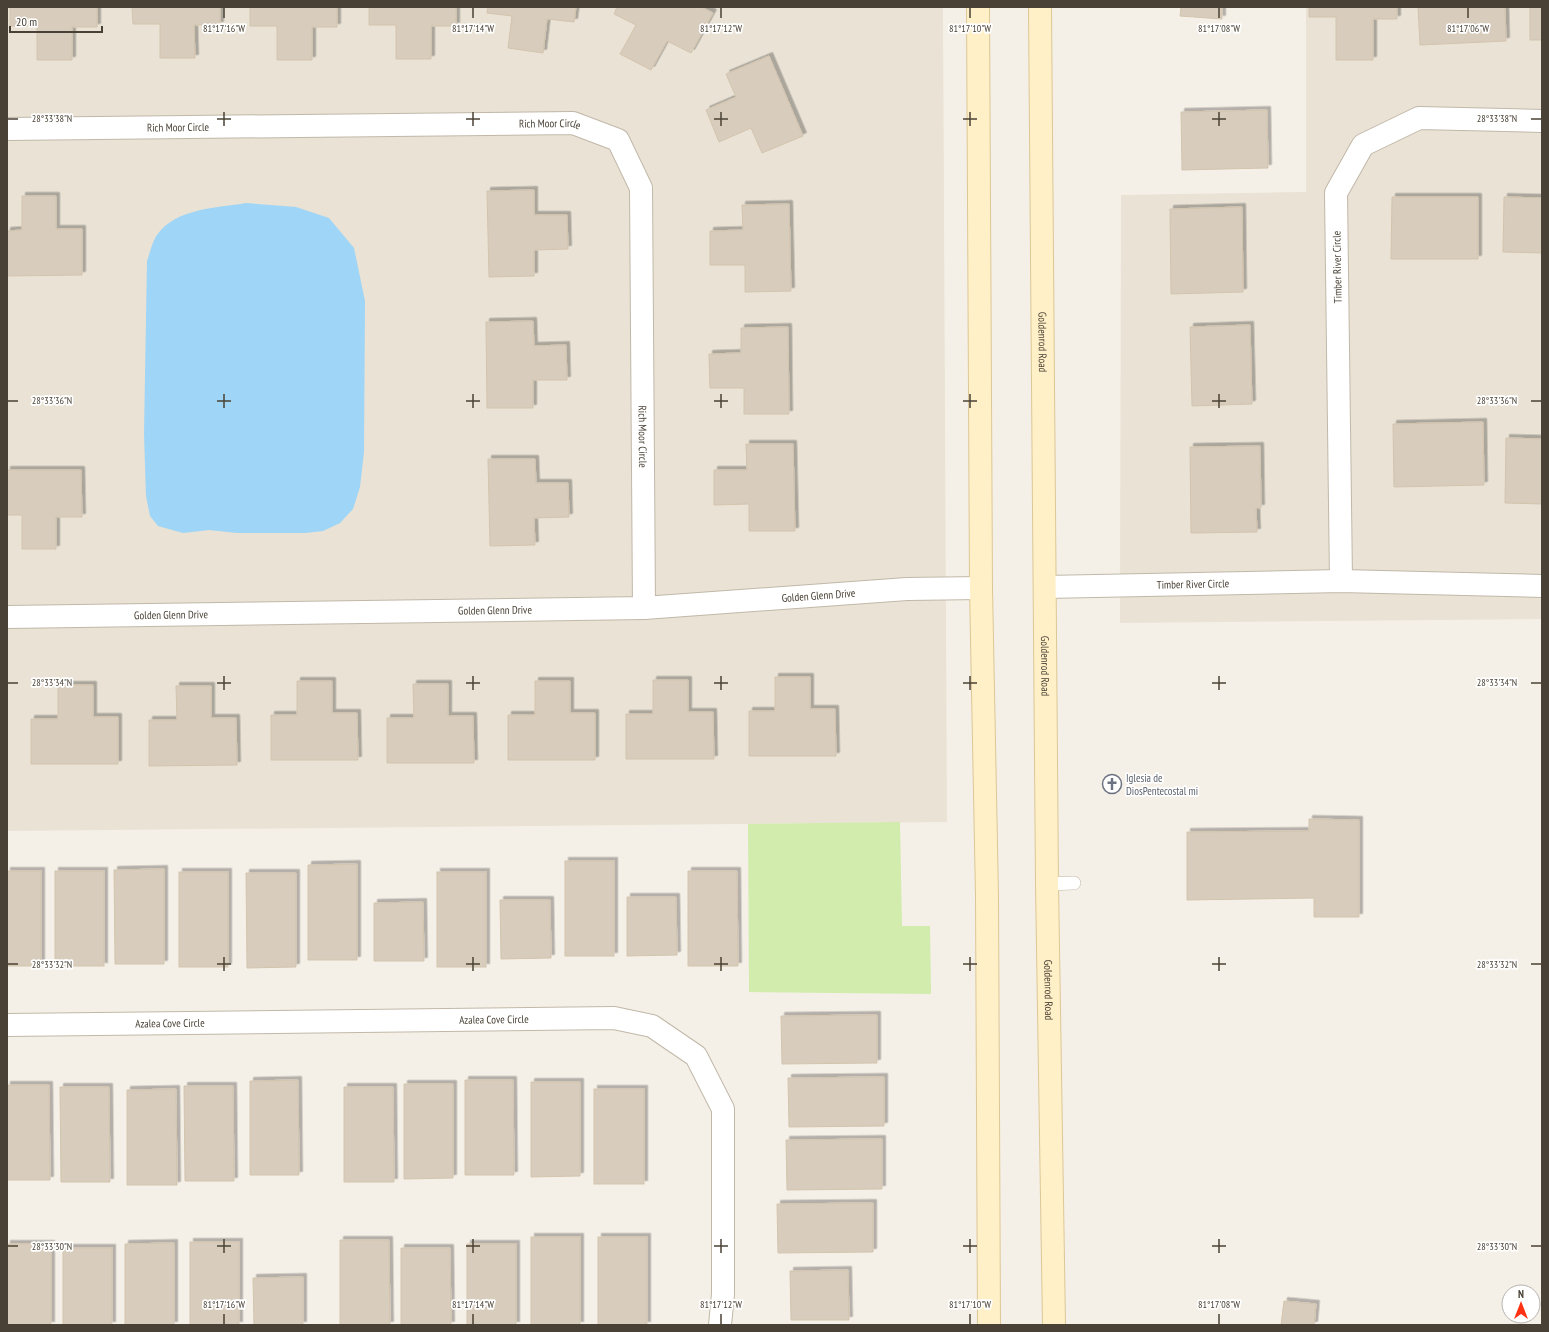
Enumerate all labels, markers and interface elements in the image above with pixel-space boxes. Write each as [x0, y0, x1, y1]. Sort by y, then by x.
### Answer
scale bar [10, 8, 102, 34]
text: 20 m [16, 14, 37, 29]
text: 81°17'16"W [203, 22, 245, 35]
text: 81°17'14"W [452, 22, 494, 35]
text: 81°17'12"W [700, 22, 742, 35]
text: 81°17'10"W [949, 22, 991, 35]
text: 81°17'08"W [1198, 22, 1240, 35]
text: 81°17'06"W [1447, 22, 1489, 35]
text: 28°33'38"N [32, 112, 72, 125]
text: 28°33'38"N [1477, 112, 1517, 125]
street label: Rich Moor Circle [519, 116, 583, 133]
street label: Rich Moor Circle [147, 120, 210, 135]
street label: Timber River Circle [1329, 230, 1345, 303]
street label: Goldenrod Road [1035, 312, 1050, 373]
text: 28°33'36"N [32, 394, 72, 407]
text: 28°33'36"N [1477, 394, 1517, 407]
street label: Rich Moor Circle [636, 405, 650, 468]
street label: Timber River Circle [1157, 576, 1230, 592]
street label: Golden Glenn Drive [781, 586, 856, 605]
street label: Golden Glenn Drive [458, 603, 532, 618]
street label: Golden Glenn Drive [134, 607, 208, 622]
street label: Goldenrod Road [1038, 636, 1053, 697]
text: 28°33'34"N [32, 676, 72, 689]
text: 28°33'34"N [1477, 676, 1517, 689]
place label: Iglesia de DiosPentecostal mi [1126, 771, 1198, 798]
church icon: Iglesia de DiosPentecostal mi [1101, 773, 1123, 795]
text: 28°33'32"N [32, 958, 72, 971]
text: 28°33'32"N [1477, 958, 1517, 971]
street label: Goldenrod Road [1041, 960, 1056, 1021]
street label: Azalea Cove Circle [459, 1012, 529, 1027]
street label: Azalea Cove Circle [135, 1016, 205, 1031]
text: 28°33'30"N [32, 1240, 72, 1253]
text: 28°33'30"N [1477, 1240, 1517, 1253]
north arrow [1501, 1284, 1541, 1324]
text: N [1518, 1287, 1524, 1301]
text: 81°17'16"W [203, 1298, 245, 1311]
text: 81°17'14"W [452, 1298, 494, 1311]
text: 81°17'12"W [700, 1298, 742, 1311]
text: 81°17'10"W [949, 1298, 991, 1311]
text: 81°17'08"W [1198, 1298, 1240, 1311]

